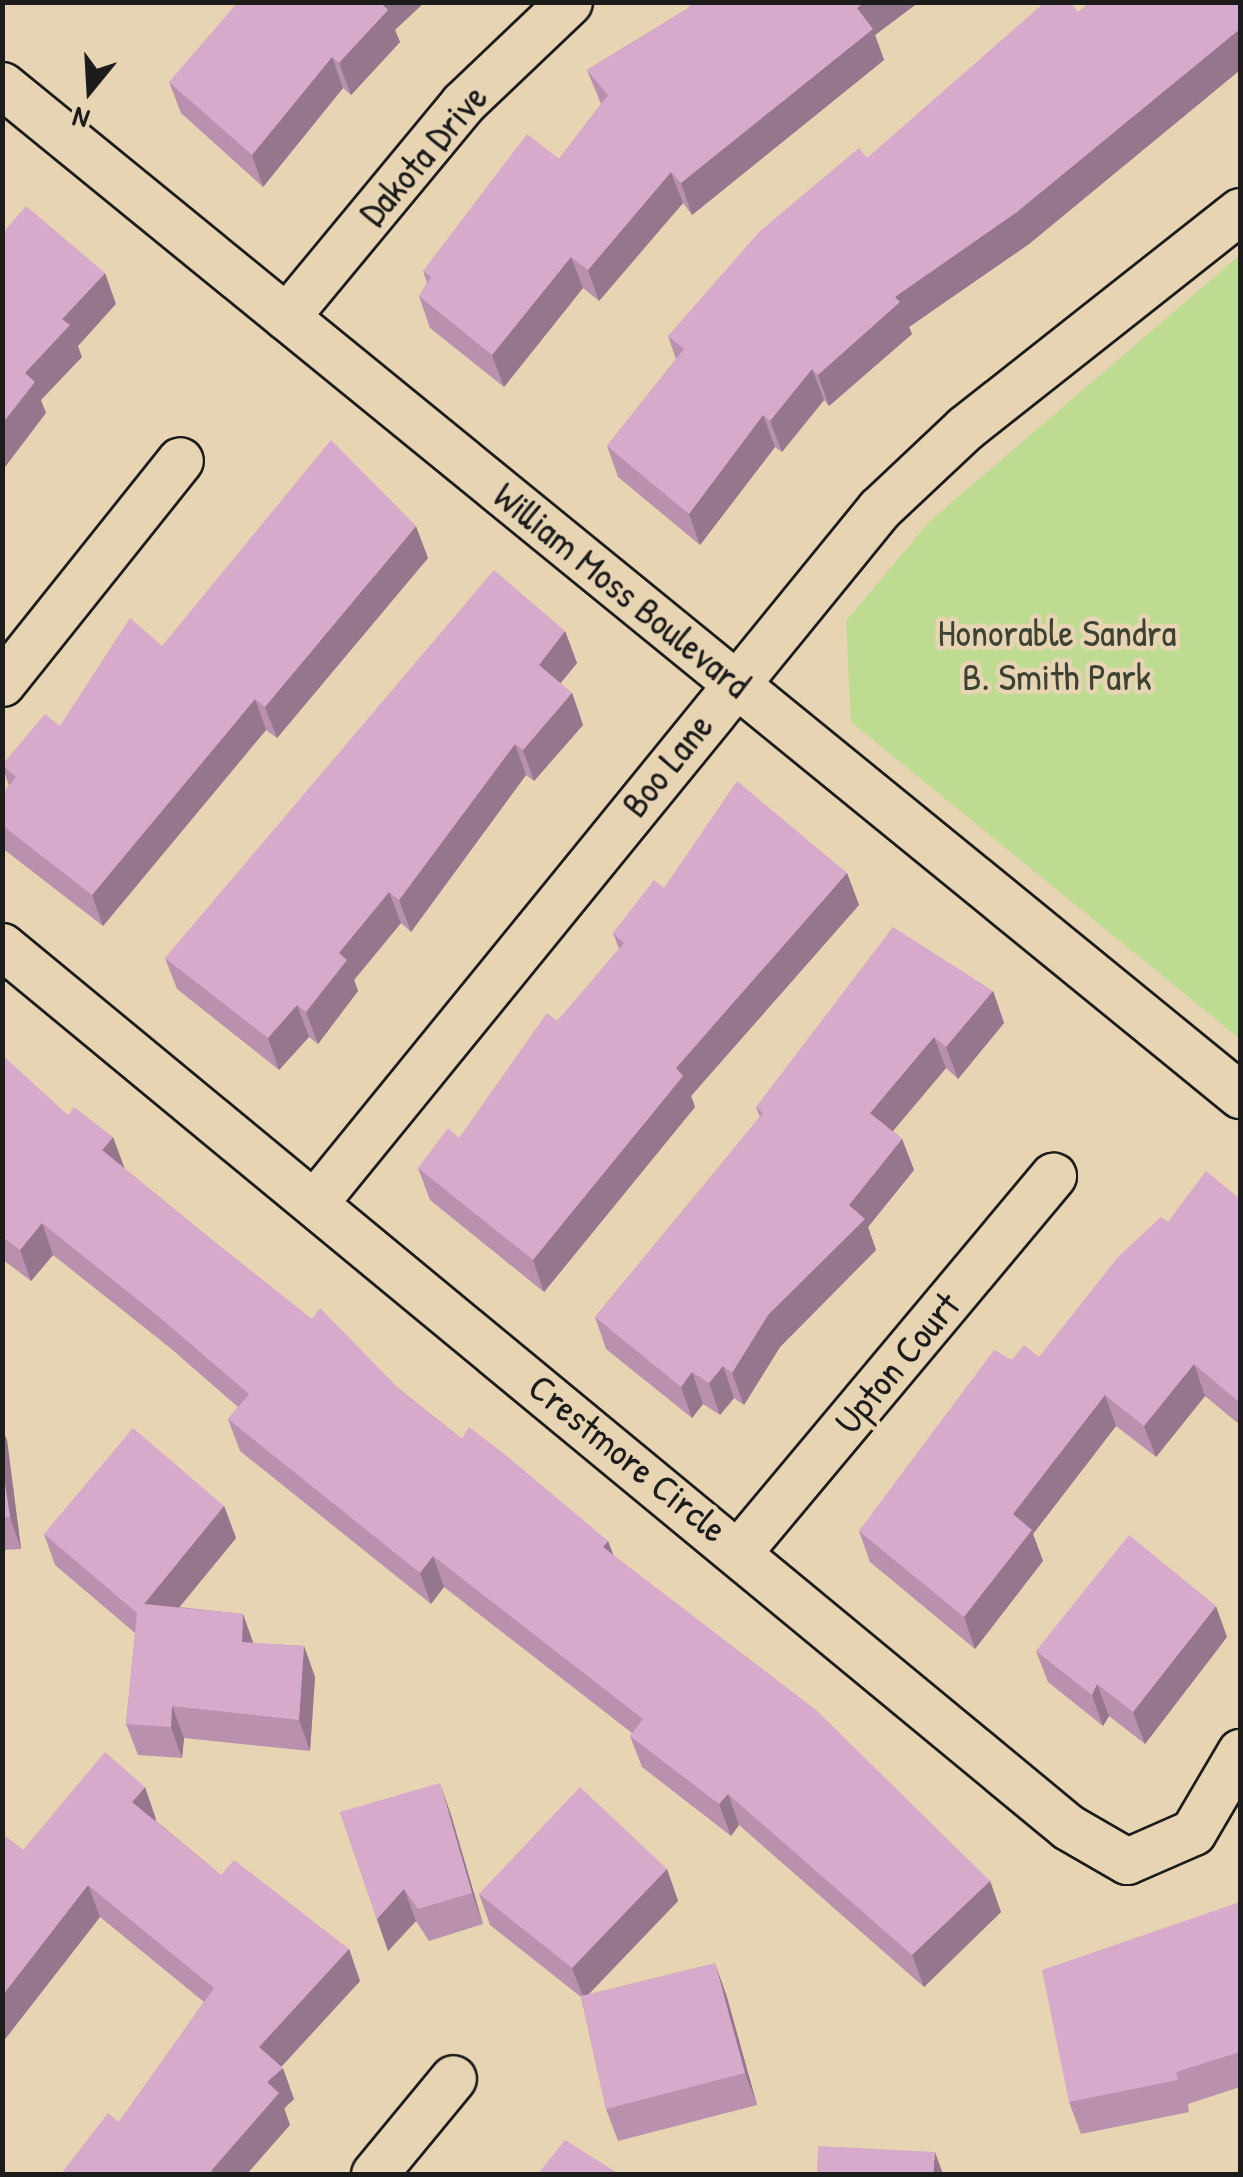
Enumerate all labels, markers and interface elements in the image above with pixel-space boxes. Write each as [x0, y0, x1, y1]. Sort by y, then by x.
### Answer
north arrow [40, 40, 140, 140]
street label: Dakota Drive [349, 75, 497, 235]
text: N [68, 98, 94, 139]
street label: William Moss Boulevard [485, 473, 759, 707]
park label: Honorable Sandra B. Smith Park [938, 610, 1176, 699]
street label: Boo Lane [612, 704, 722, 826]
street label: Upton Court [825, 1283, 969, 1443]
street label: Crestmore Circle [520, 1364, 736, 1552]

